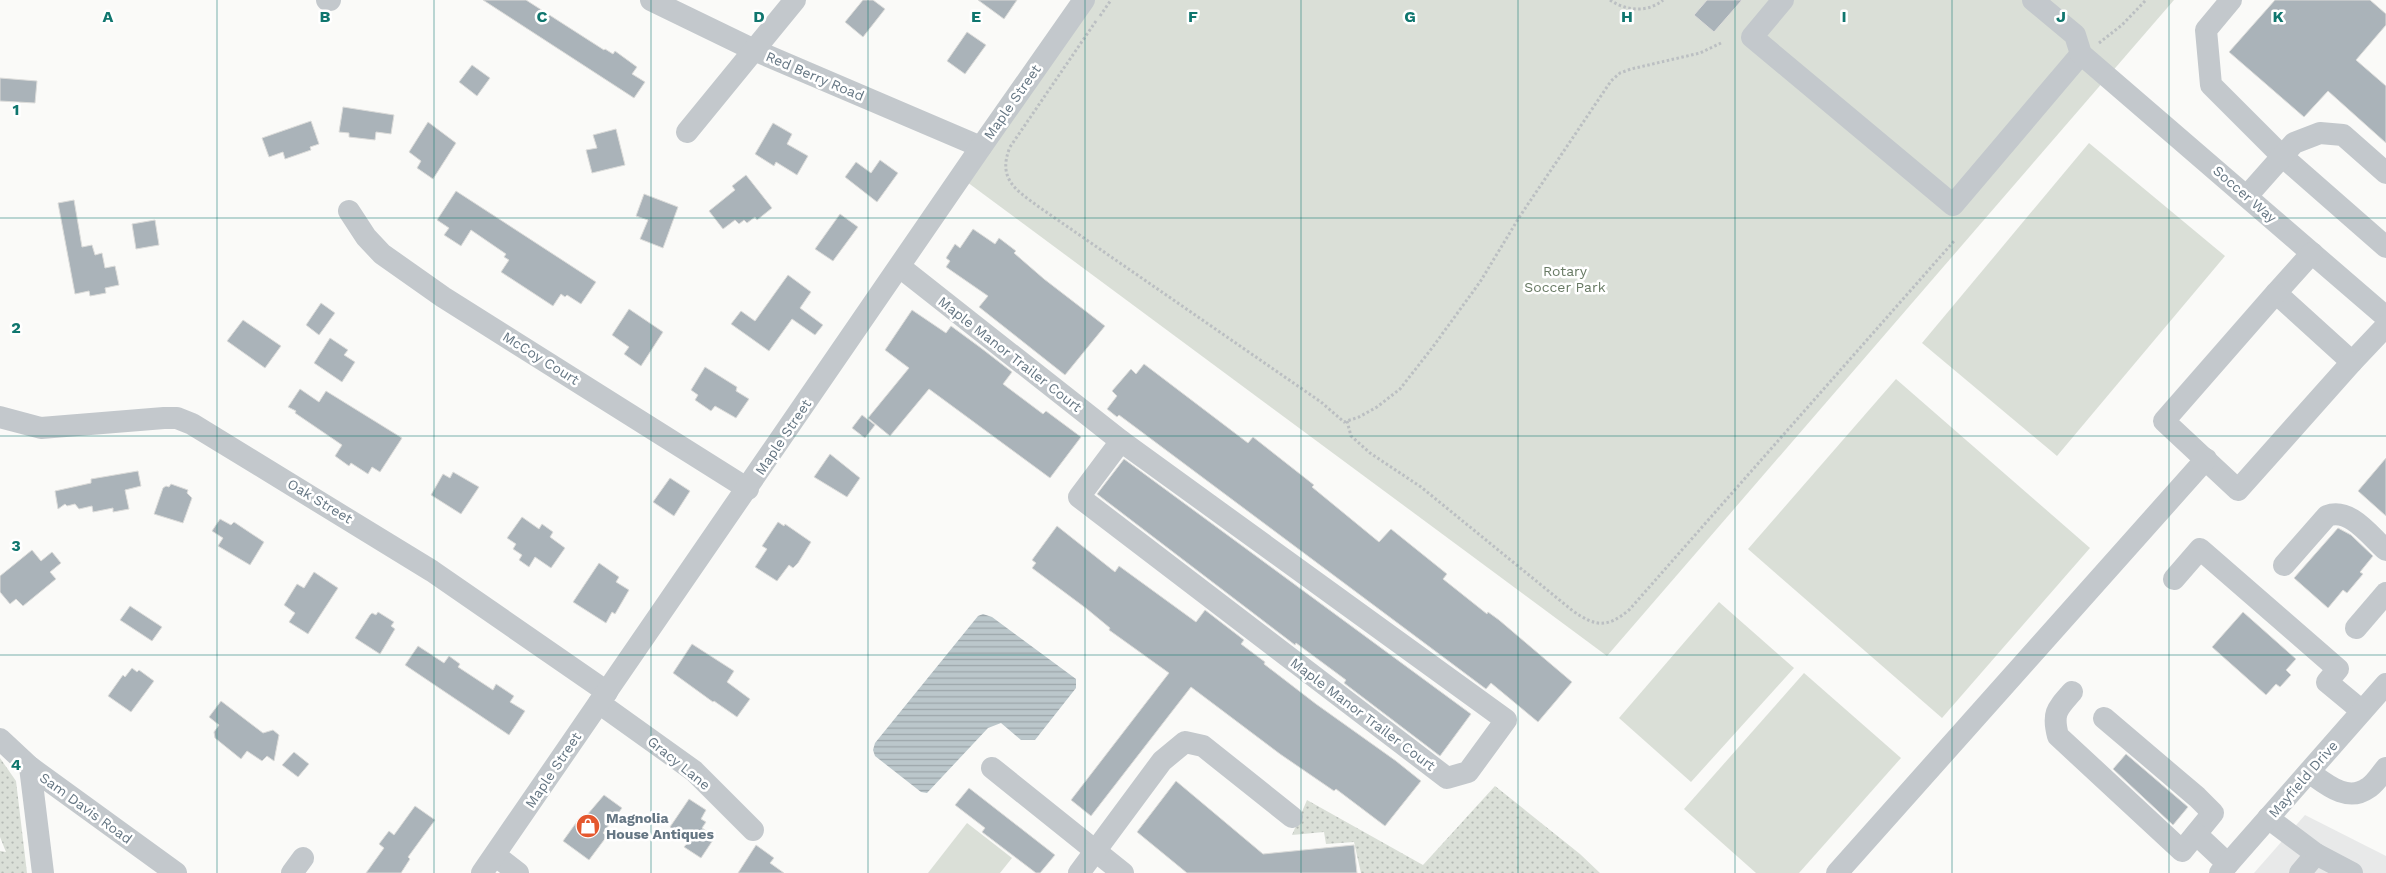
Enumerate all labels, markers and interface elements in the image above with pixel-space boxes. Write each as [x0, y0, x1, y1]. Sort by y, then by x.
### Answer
text: A [103, 7, 114, 26]
text: B [320, 7, 331, 26]
text: C [537, 7, 548, 26]
text: D [753, 7, 765, 26]
text: E [971, 7, 981, 26]
text: F [1188, 7, 1198, 26]
text: G [1404, 7, 1416, 26]
text: H [1621, 7, 1633, 26]
text: I [1841, 7, 1847, 26]
text: J [2056, 7, 2066, 26]
text: K [2272, 7, 2284, 26]
street label: Red Berry Road [763, 48, 867, 104]
street label: Maple Street [980, 61, 1044, 143]
text: 1 [13, 100, 19, 119]
street label: Soccer Way [2210, 162, 2280, 226]
park label: Rotary Soccer Park [1524, 263, 1606, 295]
street label: Maple Manor Trailer Court [935, 293, 1085, 415]
text: 2 [11, 318, 21, 337]
street label: McCoy Court [500, 328, 582, 388]
street label: Maple Street [752, 396, 814, 478]
street label: Oak Street [285, 475, 355, 527]
text: 3 [11, 536, 21, 555]
street label: Maple Manor Trailer Court [1287, 654, 1439, 774]
street label: Maple Street [522, 729, 584, 811]
street label: Gracy Lane [644, 733, 714, 793]
street label: Mayfield Drive [2265, 737, 2341, 821]
text: 4 [11, 755, 21, 774]
street label: Sam Davis Road [37, 769, 135, 847]
place label: Magnolia House Antiques [606, 810, 714, 842]
shop icon: Magnolia House Antiques [575, 813, 601, 839]

